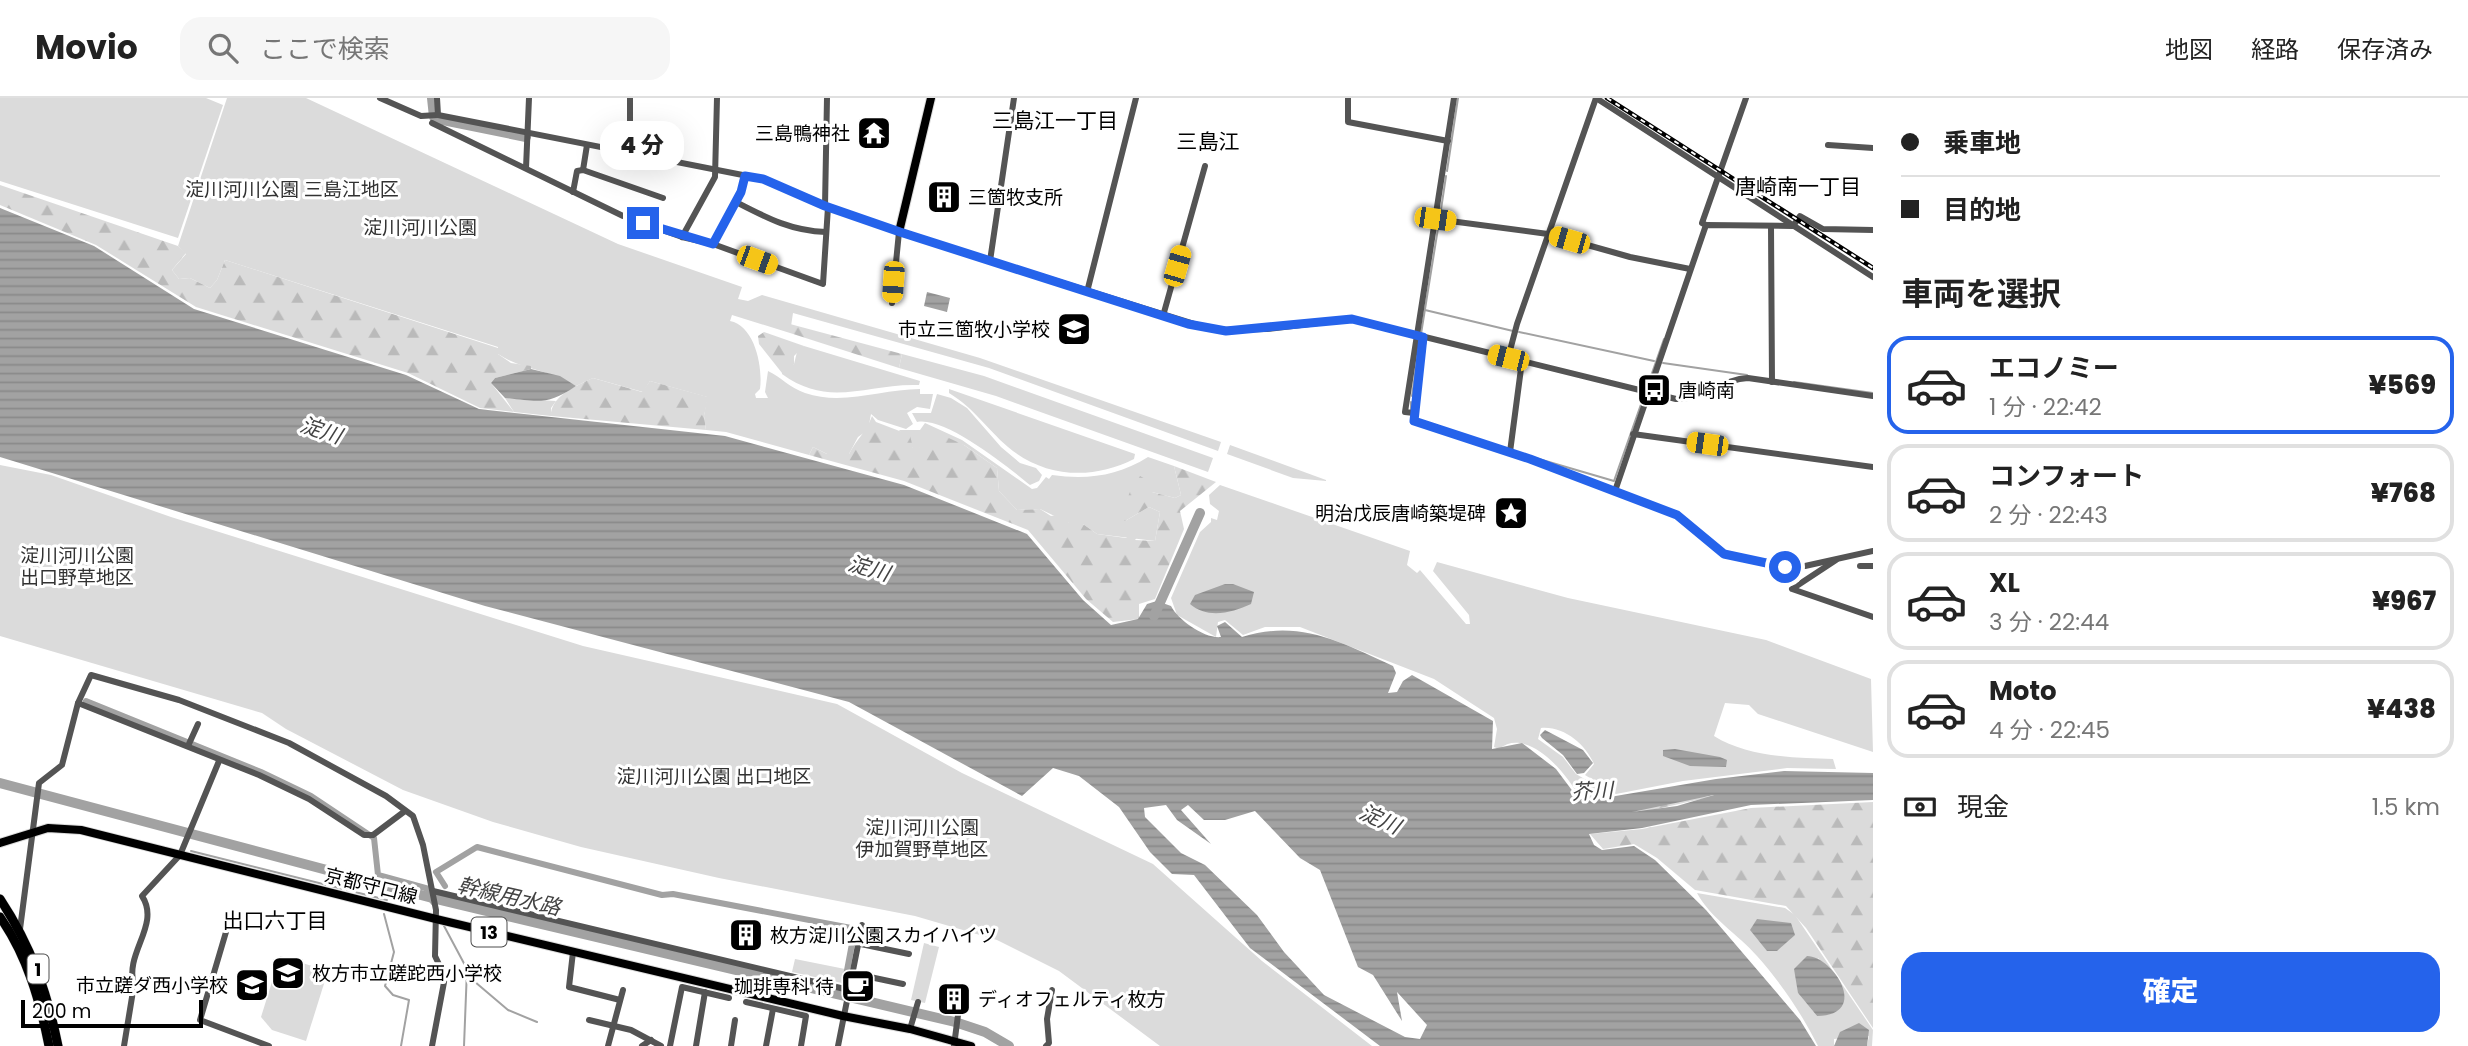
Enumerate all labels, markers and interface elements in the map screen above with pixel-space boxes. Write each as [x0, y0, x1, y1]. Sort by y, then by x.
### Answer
search box [180, 17, 670, 80]
text: Movio [35, 24, 138, 71]
icon: search [204, 29, 242, 67]
text: ここで検索 [260, 31, 390, 67]
text: 地図 [2165, 33, 2213, 66]
text: 経路 [2251, 33, 2299, 66]
text: 保存済み [2337, 33, 2433, 66]
district label: 三島江一丁目 [992, 106, 1118, 135]
temple icon: 三島鴨神社 [855, 114, 893, 152]
place label: 三島鴨神社 [755, 120, 850, 147]
callout: 4 分 [601, 122, 685, 170]
text: 乗車地 [1943, 125, 2021, 161]
district label: 三島江 [1177, 127, 1240, 156]
text: 4 分 [620, 129, 664, 161]
district label: 唐崎南一丁目 [1735, 172, 1861, 201]
park label: 淀川河川公園 三島江地区 [185, 176, 399, 203]
building icon: 三箇牧支所 [925, 178, 963, 216]
place label: 三箇牧支所 [968, 184, 1063, 211]
text: 目的地 [1943, 192, 2021, 228]
car [1413, 206, 1458, 232]
route end [627, 207, 659, 239]
park label: 淀川河川公園 [363, 214, 477, 241]
car [1546, 224, 1593, 256]
car [734, 243, 781, 277]
car [1162, 243, 1193, 289]
car [882, 260, 905, 304]
text: 車両を選択 [1901, 271, 2061, 316]
school or university icon: 市立三箇牧小学校 [1055, 310, 1093, 348]
place label: 市立三箇牧小学校 [898, 316, 1050, 343]
car [1486, 343, 1531, 373]
text: エコノミー [1989, 350, 2119, 386]
icon: car [1905, 354, 1968, 417]
text: ¥569 [2368, 367, 2436, 403]
bus stop icon: 唐崎南 [1635, 371, 1673, 409]
place label: 唐崎南 [1678, 377, 1735, 404]
text: 1 分 · 22:42 [1989, 391, 2102, 423]
water label: 淀川 [297, 410, 347, 451]
car [1685, 431, 1730, 457]
text: コンフォート [1989, 458, 2144, 494]
icon: car [1905, 462, 1968, 525]
text: ¥768 [2371, 475, 2436, 511]
place icon: 明治戊辰唐崎築堤碑 [1492, 494, 1530, 532]
text: 2 分 · 22:43 [1989, 499, 2108, 531]
place label: 明治戊辰唐崎築堤碑 [1315, 500, 1486, 527]
park label: 淀川河川公園 出口野草地区 [20, 542, 134, 591]
water label: 淀川 [845, 548, 895, 588]
route start [1769, 551, 1801, 583]
text: XL [1989, 565, 2020, 601]
icon: car [1905, 570, 1968, 633]
text: ¥967 [2372, 583, 2436, 619]
text: 3 分 · 22:44 [1989, 606, 2109, 638]
text: Moto [1989, 673, 2057, 709]
icon: car [1905, 678, 1968, 741]
text: ¥438 [2367, 691, 2436, 727]
text: 4 分 · 22:45 [1989, 714, 2110, 746]
park label: 淀川河川公園 出口地区 [616, 763, 812, 790]
water label: 芥川 [1570, 775, 1616, 807]
icon: cash [1901, 788, 1939, 826]
text: 現金 [1957, 789, 2009, 825]
text: 1.5 km [2372, 791, 2440, 823]
water label: 淀川 [1355, 797, 1407, 842]
park label: 淀川河川公園 伊加賀野草地区 [855, 814, 989, 863]
street label: 京都守口線 [322, 861, 420, 911]
water label: 幹線用水路 [455, 870, 565, 922]
district label: 出口六丁目 [223, 906, 328, 935]
building icon: 枚方淀川公園スカイハイツ [727, 916, 765, 954]
road number: 13 [472, 918, 506, 946]
place label: 枚方淀川公園スカイハイツ [770, 922, 997, 949]
button: 確定 [1901, 952, 2440, 1032]
road number: 1 [28, 954, 48, 984]
school or university icon: 枚方市立蹉跎西小学校 [269, 954, 307, 992]
place label: 枚方市立蹉跎西小学校 [312, 960, 502, 987]
school or university icon: 市立蹉ダ西小学校 [233, 966, 271, 1004]
cafe icon: 珈琲専科 待 [839, 967, 877, 1005]
place label: 市立蹉ダ西小学校 [76, 972, 228, 999]
place label: 珈琲専科 待 [734, 973, 834, 1000]
building icon: ディオフェルティ枚方 [935, 980, 973, 1018]
place label: ディオフェルティ枚方 [978, 986, 1166, 1013]
scale bar [21, 997, 203, 1029]
text: 200 m [32, 998, 91, 1025]

